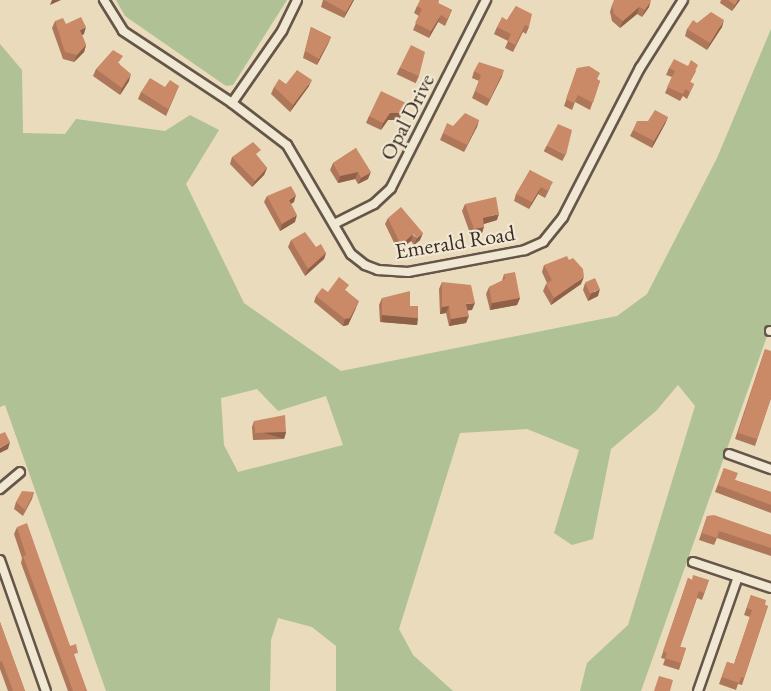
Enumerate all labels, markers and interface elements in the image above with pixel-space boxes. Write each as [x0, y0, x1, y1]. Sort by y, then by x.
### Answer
street label: Opal Drive [374, 69, 440, 165]
street label: Emerald Road [393, 219, 517, 265]

